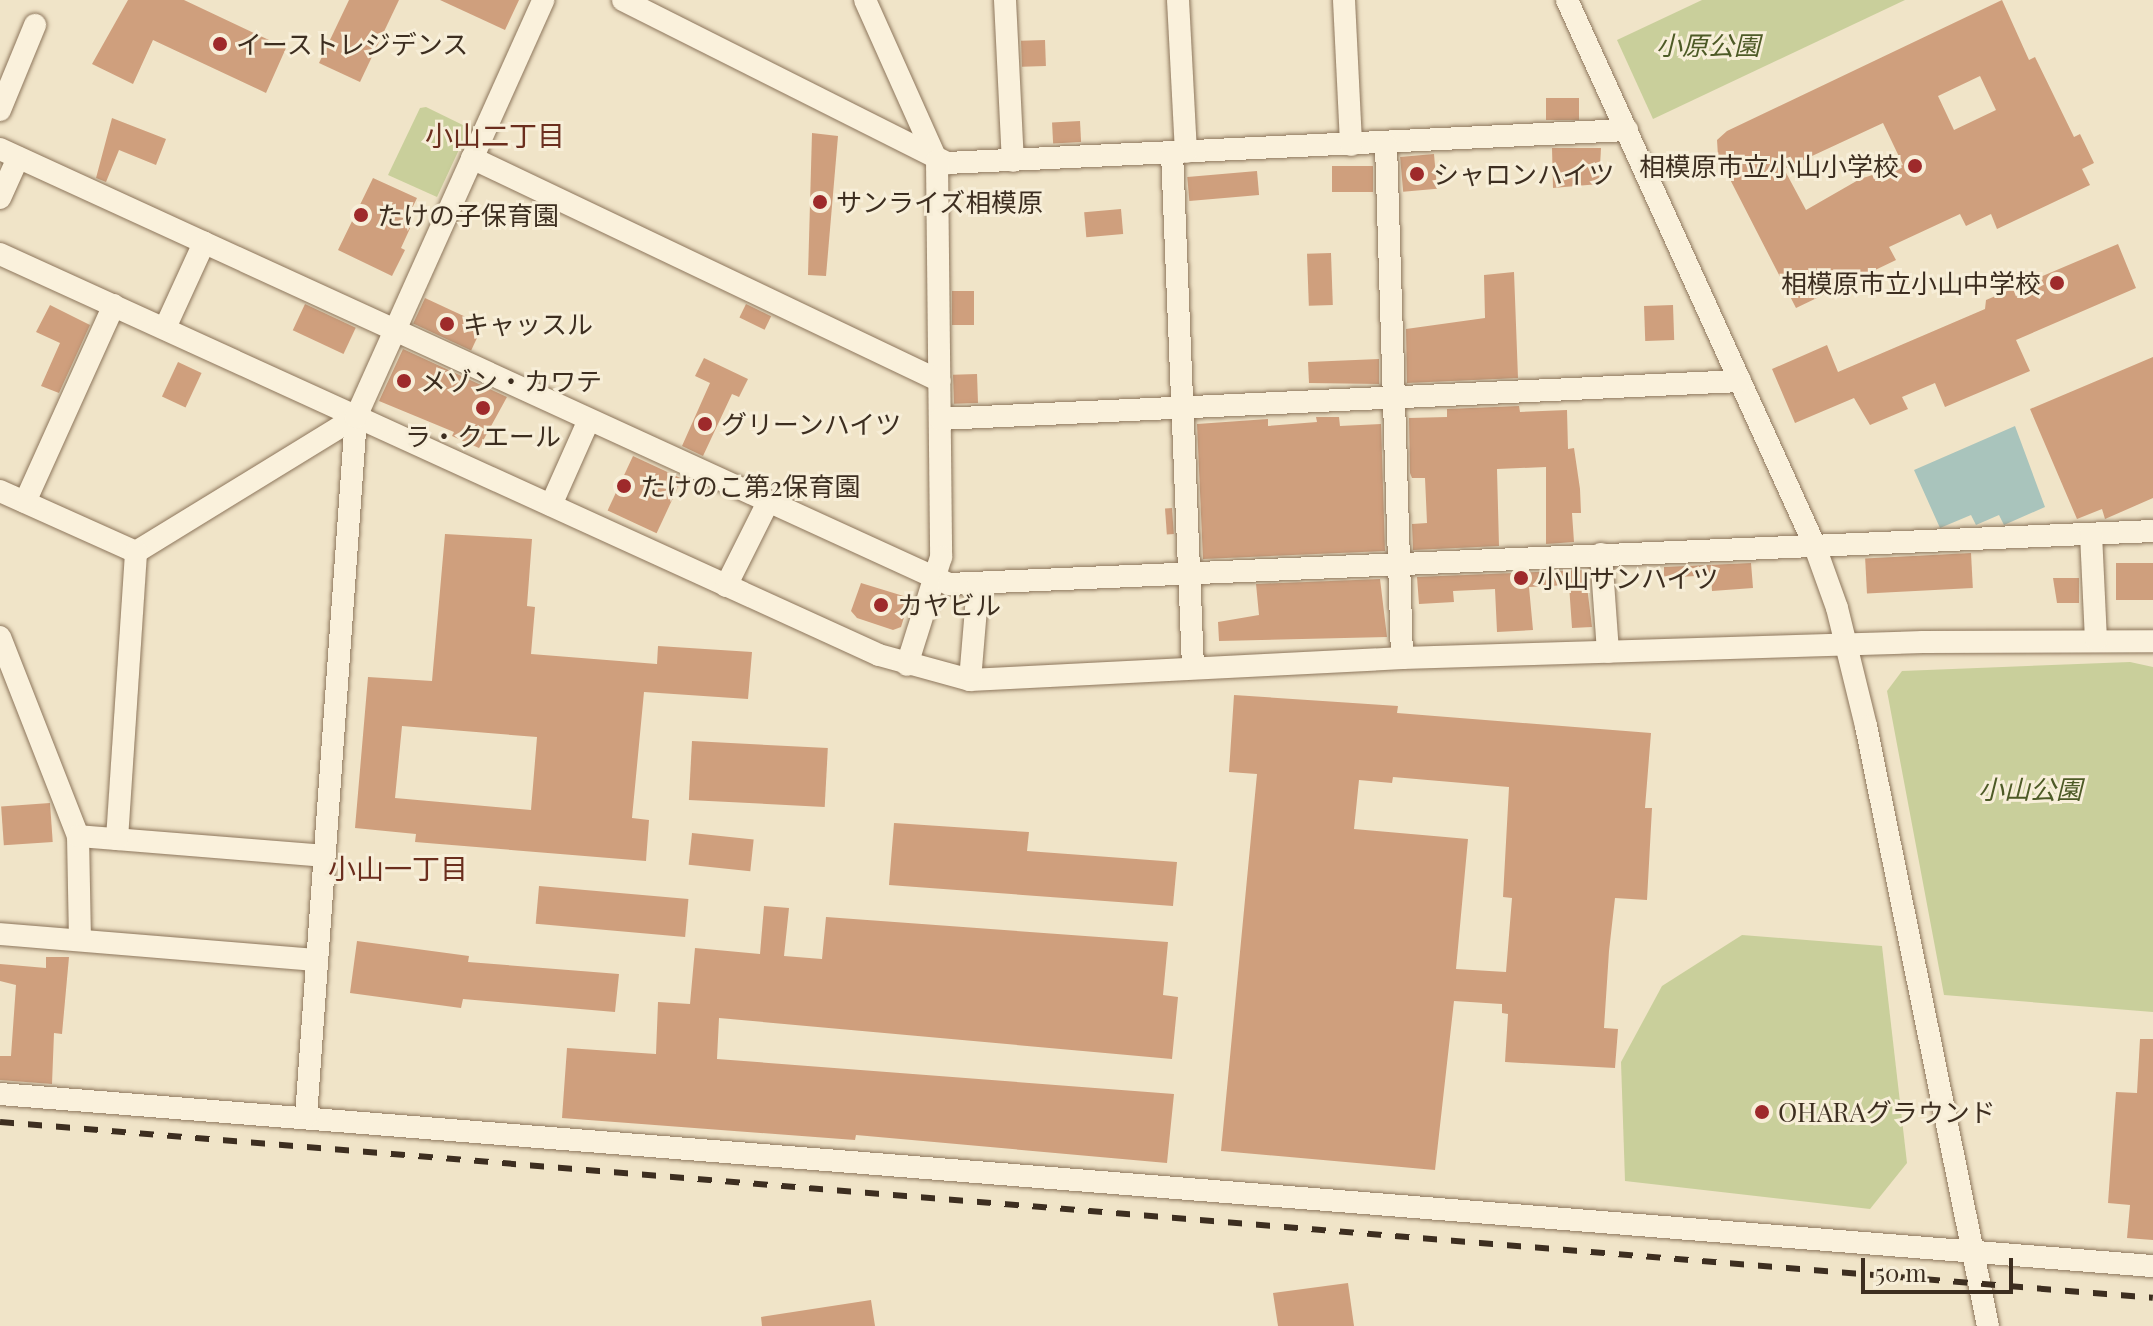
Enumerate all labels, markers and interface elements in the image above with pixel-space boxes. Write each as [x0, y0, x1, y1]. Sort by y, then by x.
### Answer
place label: イーストレジデンス [236, 28, 470, 60]
park label: 小原公園 [1656, 29, 1760, 61]
marker: イーストレジデンス [211, 35, 229, 53]
district label: 小山二丁目 [425, 118, 565, 152]
place label: 相模原市立小山小学校 [1639, 150, 1899, 182]
marker: 相模原市立小山小学校 [1906, 157, 1924, 175]
place label: シャロンハイツ [1433, 158, 1615, 190]
marker: シャロンハイツ [1408, 165, 1426, 183]
place label: サンライズ相模原 [836, 186, 1044, 218]
marker: サンライズ相模原 [811, 193, 829, 211]
place label: たけの子保育園 [377, 199, 559, 231]
marker: たけの子保育園 [352, 206, 370, 224]
place label: 相模原市立小山中学校 [1781, 267, 2041, 299]
marker: 相模原市立小山中学校 [2048, 274, 2066, 292]
place label: キャッスル [463, 308, 593, 340]
marker: キャッスル [438, 315, 456, 333]
place label: メゾン・カワテ [420, 365, 602, 397]
marker: メゾン・カワテ [395, 372, 413, 390]
marker: ラ・クエール [474, 399, 492, 417]
place label: グリーンハイツ [721, 408, 903, 440]
marker: グリーンハイツ [696, 415, 714, 433]
place label: ラ・クエール [405, 420, 561, 452]
place label: たけのこ第2保育園 [640, 470, 860, 502]
marker: たけのこ第2保育園 [615, 477, 633, 495]
place label: 小山サンハイツ [1537, 562, 1719, 594]
marker: 小山サンハイツ [1512, 569, 1530, 587]
place label: カヤビル [897, 589, 1001, 621]
marker: カヤビル [872, 596, 890, 614]
park label: 小山公園 [1978, 773, 2082, 805]
district label: 小山一丁目 [328, 851, 468, 885]
place label: OHARAグラウンド [1778, 1096, 1996, 1128]
marker: OHARAグラウンド [1753, 1103, 1771, 1121]
scale bar [1865, 1242, 2017, 1292]
text: 50 m [1875, 1256, 1927, 1288]

